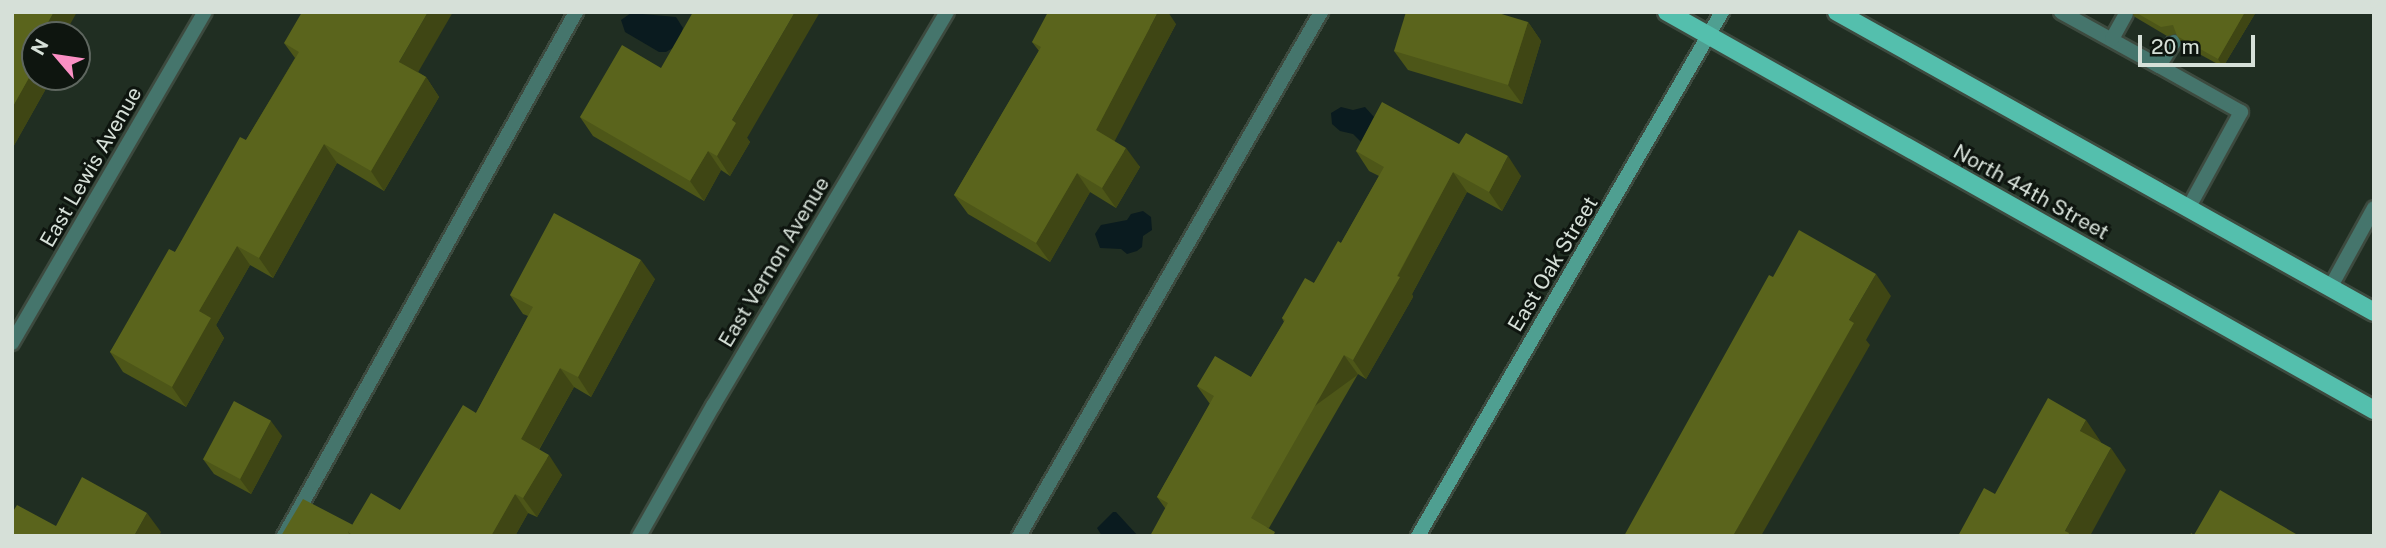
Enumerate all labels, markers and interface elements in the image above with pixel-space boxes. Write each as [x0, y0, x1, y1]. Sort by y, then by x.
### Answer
north arrow [21, 21, 91, 91]
scale bar [2141, 21, 2258, 65]
text: 20 m [2151, 34, 2200, 59]
text: N [26, 35, 53, 59]
street label: East Lewis Avenue [35, 82, 147, 252]
street label: North 44th Street [1949, 139, 2113, 245]
street label: East Vernon Avenue [713, 172, 835, 352]
street label: East Oak Street [1503, 192, 1603, 336]

